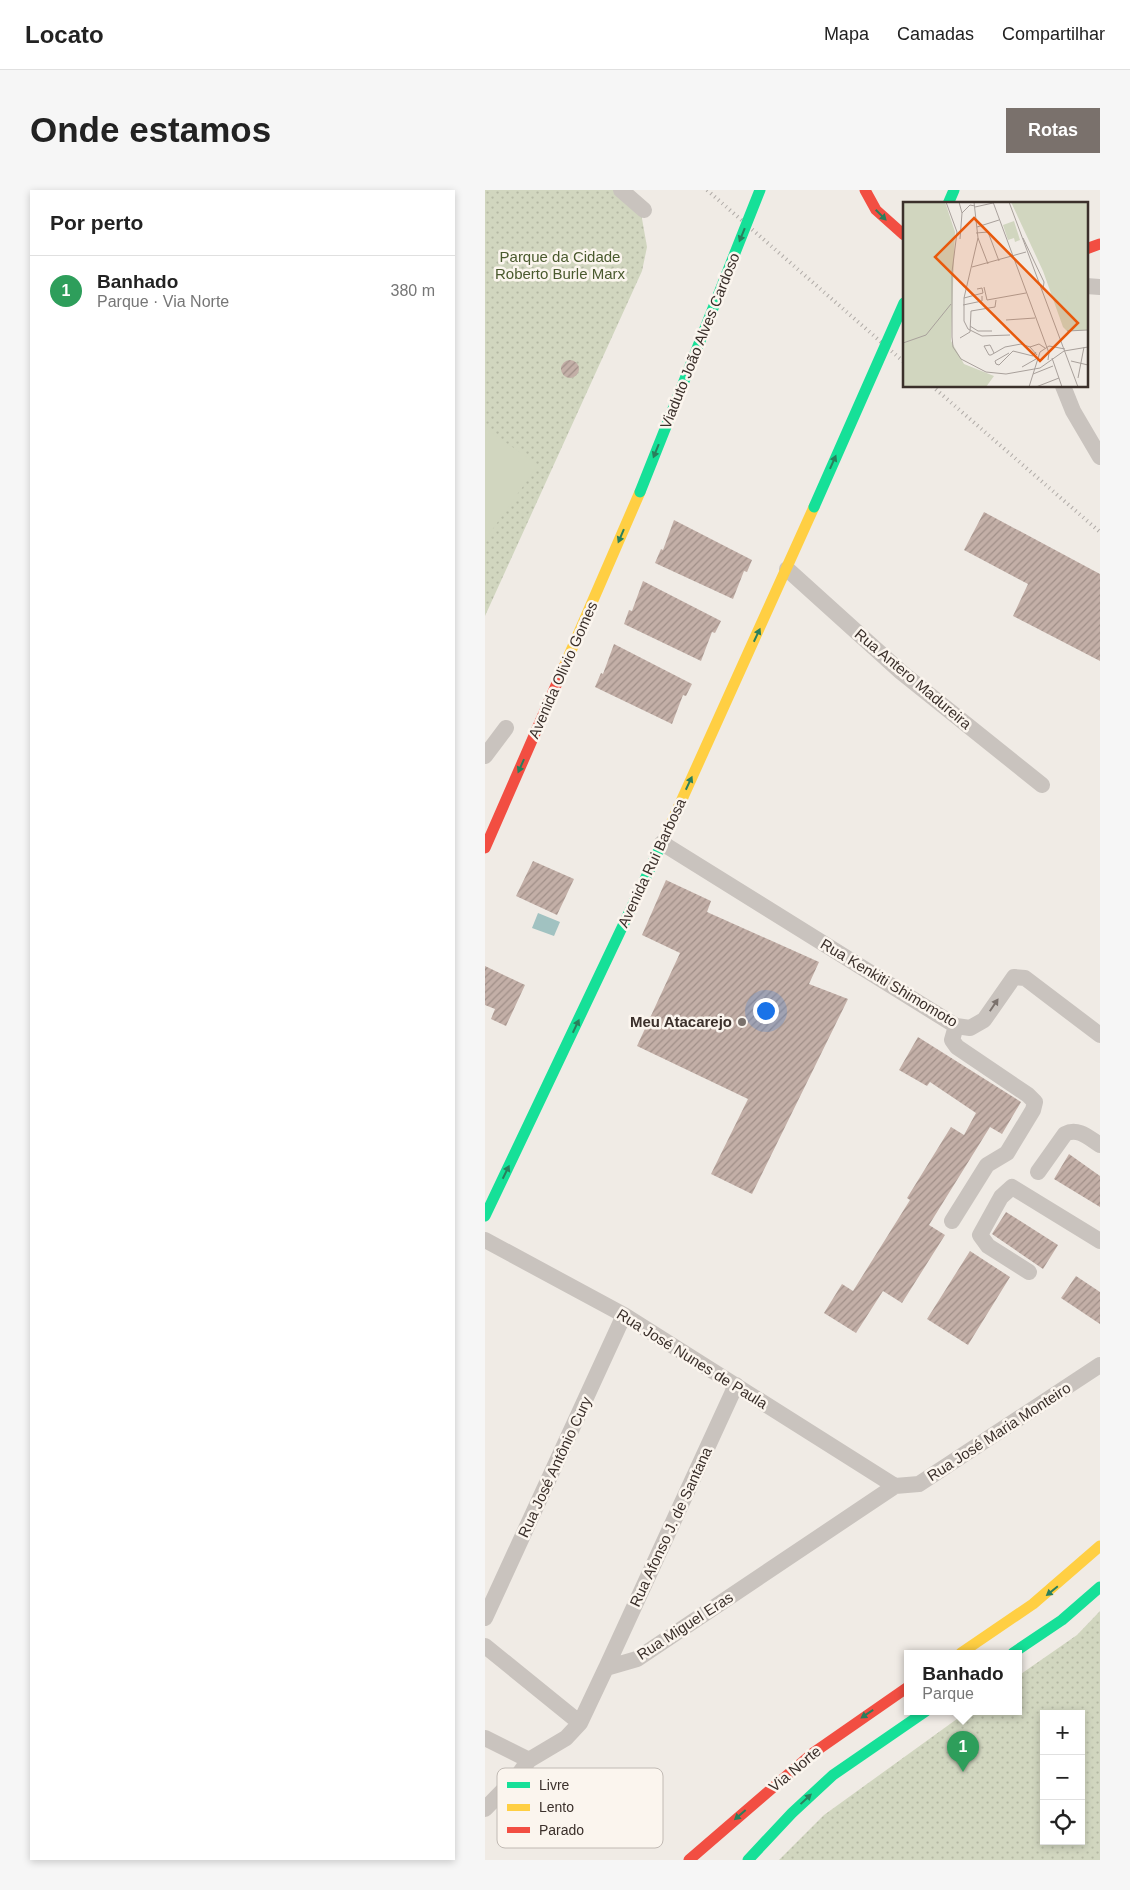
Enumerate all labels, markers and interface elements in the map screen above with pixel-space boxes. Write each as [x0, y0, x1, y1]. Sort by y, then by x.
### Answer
text: Locato [25, 21, 104, 48]
text: Mapa [824, 24, 869, 44]
text: Camadas [897, 24, 974, 44]
text: Compartilhar [1002, 24, 1105, 44]
button: Rotas [1006, 108, 1100, 153]
text: Onde estamos [30, 110, 271, 149]
inset map [903, 202, 1087, 388]
one-way arrow [875, 209, 887, 221]
text: Por perto [50, 211, 143, 234]
one-way arrow [738, 228, 746, 243]
park label: Parque da Cidade Roberto Burle Marx [495, 248, 626, 282]
street label: Viaduto João Alves Cardoso [656, 250, 743, 431]
text: Banhado [97, 271, 178, 292]
text: 1 [62, 282, 70, 299]
text: 380 m [391, 282, 435, 299]
text: Parque · Via Norte [97, 293, 229, 310]
one-way arrow [652, 444, 660, 459]
one-way arrow [830, 455, 838, 469]
one-way arrow [616, 529, 624, 543]
street label: Avenida Olivio Gomes [525, 599, 600, 741]
street label: Rua Antero Madureira [852, 625, 975, 733]
one-way arrow [753, 628, 761, 642]
one-way arrow [516, 759, 524, 773]
one-way arrow [686, 776, 694, 790]
street label: Avenida Rui Barbosa [614, 795, 689, 930]
street label: Rua Kenkiti Shimomoto [818, 935, 961, 1030]
your location [753, 998, 779, 1024]
one-way arrow [989, 999, 999, 1012]
place label: Meu Atacarejo [630, 1013, 732, 1030]
marker: Meu Atacarejo [736, 1016, 748, 1028]
one-way arrow [572, 1018, 581, 1033]
one-way arrow [502, 1165, 510, 1179]
street label: Rua José Nunes de Paula [614, 1305, 771, 1412]
street label: Rua José Maria Monteiro [924, 1379, 1074, 1484]
street label: Rua José Antônio Cury [514, 1393, 595, 1540]
street label: Rua Afonso J. de Santana [626, 1444, 715, 1609]
one-way arrow [1045, 1586, 1058, 1597]
street label: Rua Miguel Eras [634, 1588, 736, 1663]
popup [904, 1650, 1022, 1715]
text: Banhado [922, 1663, 1004, 1684]
text: Parque [922, 1685, 974, 1702]
one-way arrow [861, 1709, 874, 1719]
map controls [1040, 1710, 1085, 1845]
button: + [1040, 1710, 1085, 1755]
pin: 1 [947, 1731, 979, 1772]
street label: Via Norte [765, 1742, 824, 1795]
button: − [1040, 1755, 1085, 1800]
legend [497, 1768, 663, 1848]
text: Livre [539, 1777, 570, 1793]
one-way arrow [799, 1793, 811, 1805]
text: Lento [539, 1799, 574, 1815]
button: locate [1040, 1800, 1085, 1845]
one-way arrow [735, 1809, 747, 1821]
text: Parado [539, 1822, 584, 1838]

